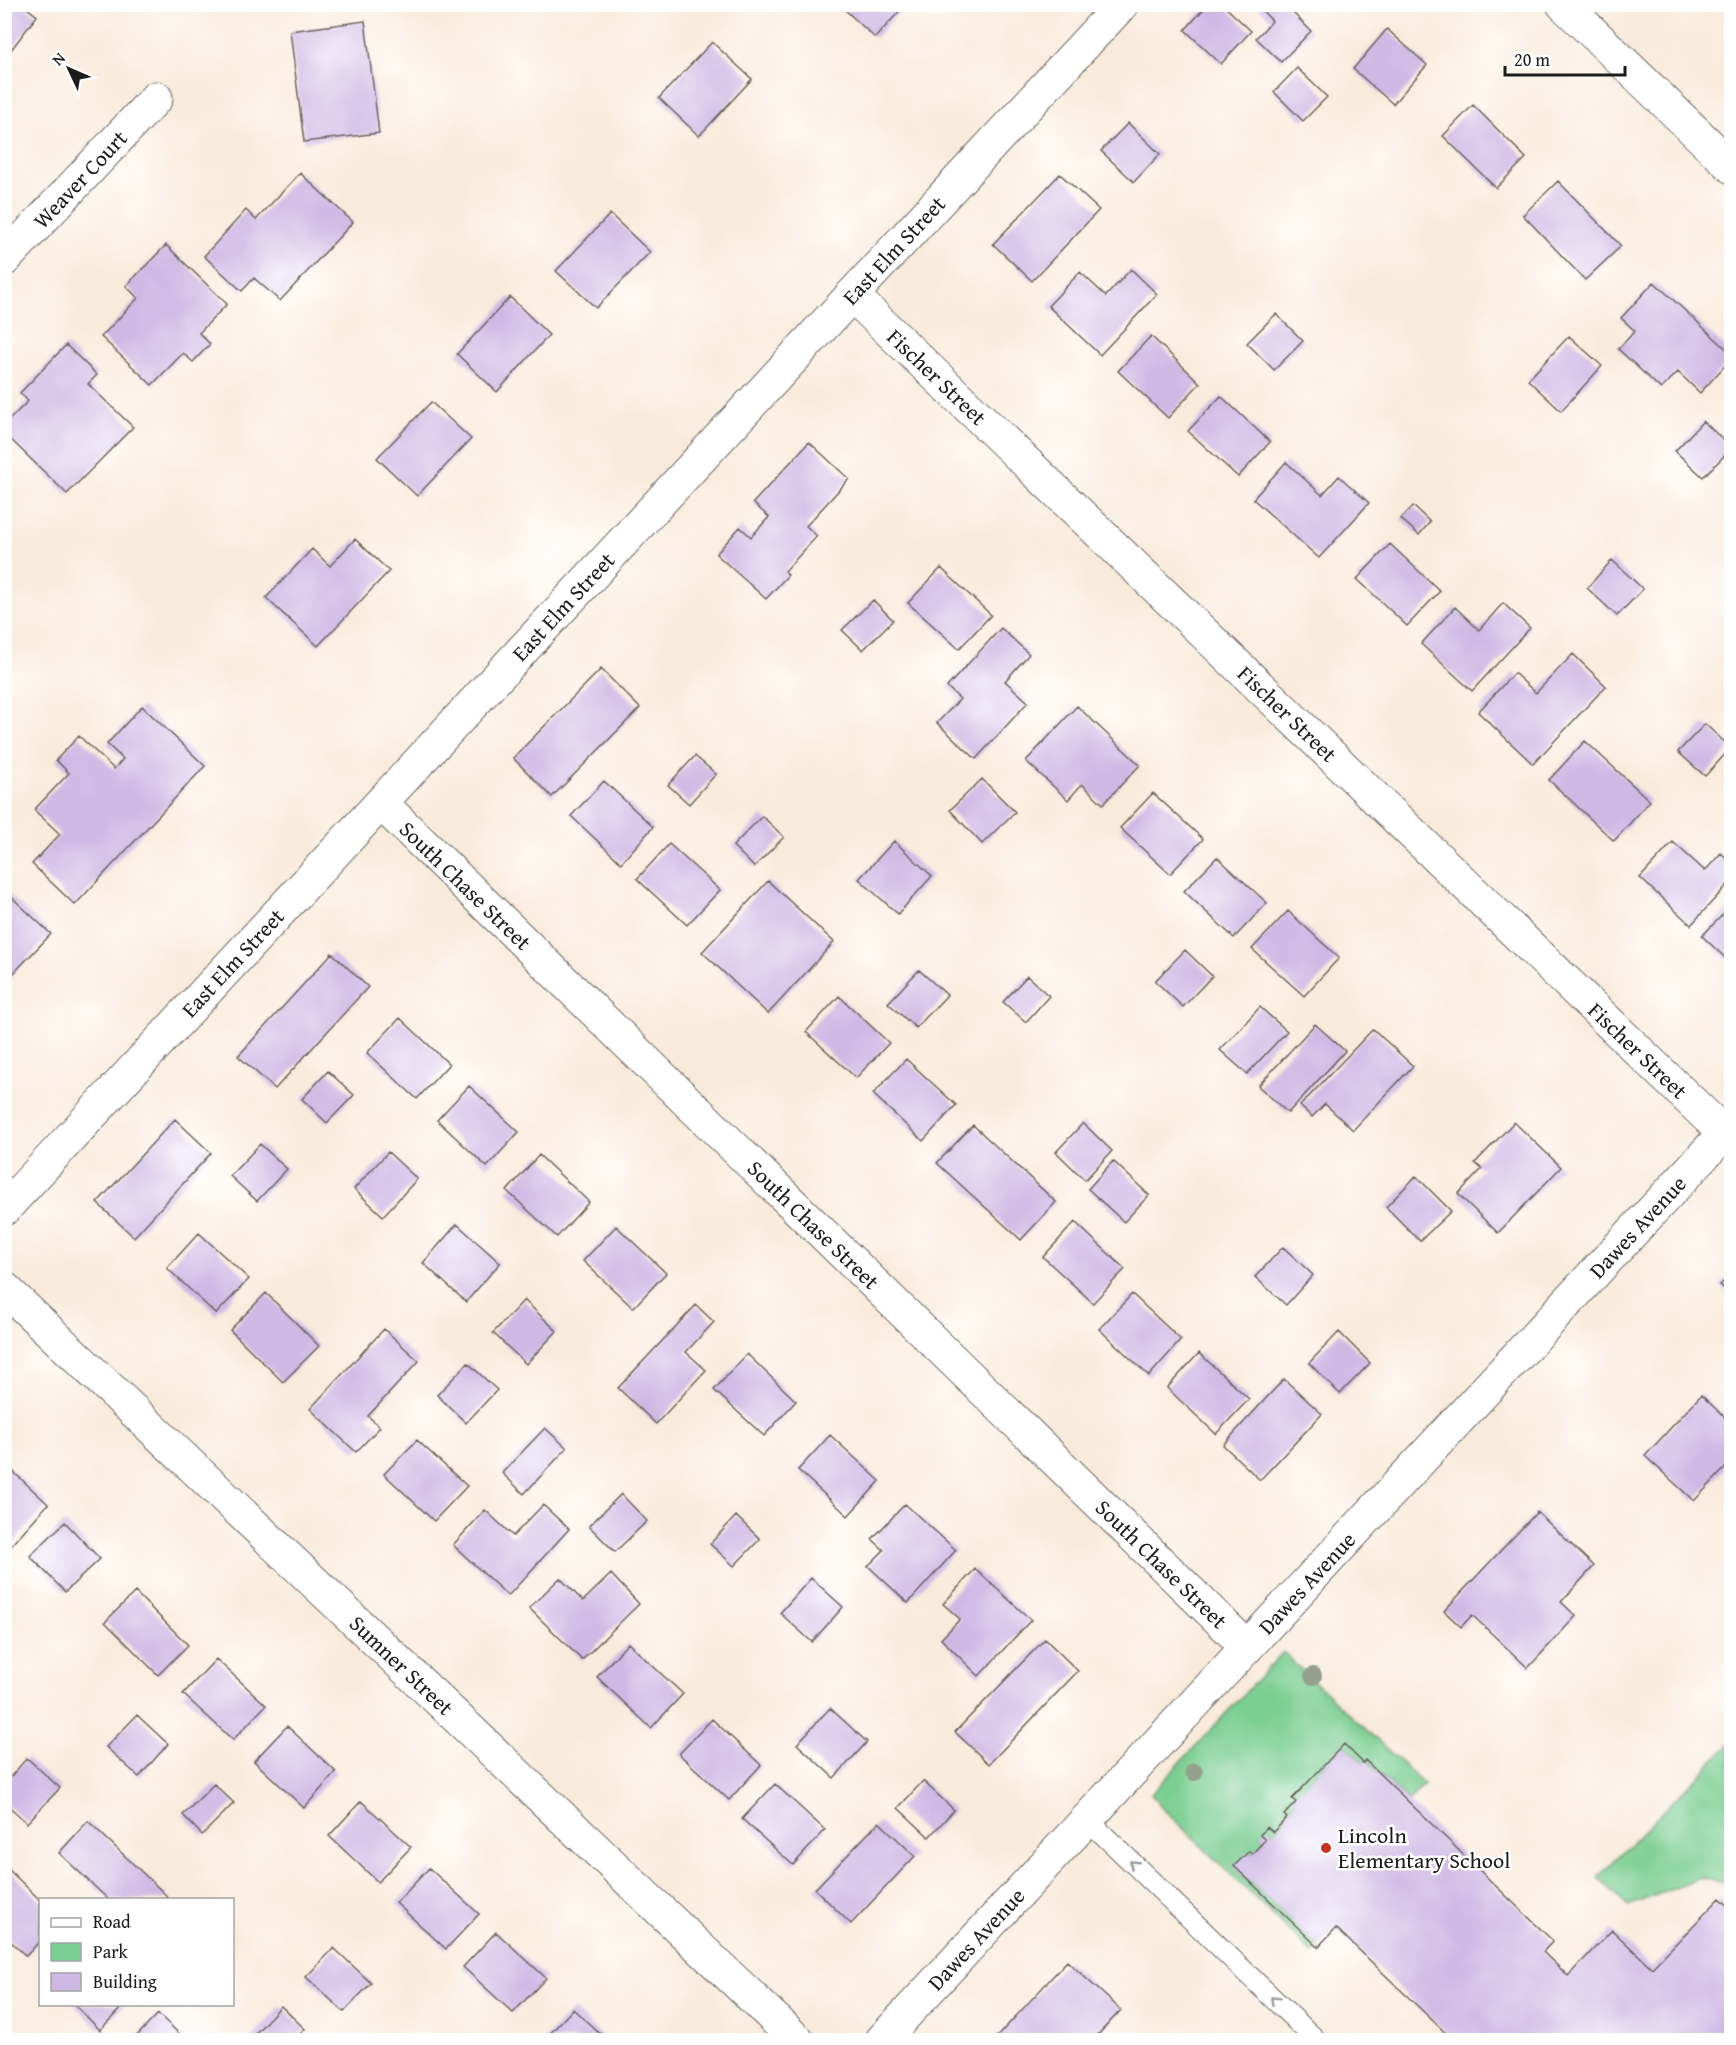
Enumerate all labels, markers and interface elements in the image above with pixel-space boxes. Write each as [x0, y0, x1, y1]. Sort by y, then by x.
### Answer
north arrow [39, 39, 99, 99]
scale bar [1505, 39, 1625, 77]
text: N [46, 46, 71, 71]
text: 20 m [1514, 46, 1550, 73]
street label: Weaver Court [26, 122, 135, 236]
street label: East Elm Street [835, 188, 953, 312]
street label: Fischer Street [880, 321, 994, 433]
street label: East Elm Street [504, 544, 622, 668]
street label: Fischer Street [1230, 658, 1345, 769]
street label: South Chase Street [392, 813, 539, 957]
street label: East Elm Street [174, 901, 292, 1024]
street label: Fischer Street [1581, 995, 1695, 1106]
street label: South Chase Street [740, 1153, 887, 1297]
street label: Dawes Avenue [1581, 1168, 1694, 1285]
street label: South Chase Street [1088, 1492, 1235, 1636]
street label: Dawes Avenue [1251, 1524, 1363, 1641]
street label: Sumner Street [342, 1608, 461, 1723]
place label: Lincoln Elementary School [1338, 1819, 1510, 1876]
marker: Lincoln Elementary School [1319, 1841, 1333, 1855]
one-way arrow [1130, 1861, 1141, 1872]
street label: Dawes Avenue [920, 1880, 1032, 1997]
legend [39, 1898, 234, 2006]
text: Road [93, 1908, 131, 1935]
text: Park [93, 1938, 129, 1965]
text: Building [93, 1968, 157, 1995]
one-way arrow [1270, 1996, 1280, 2007]

